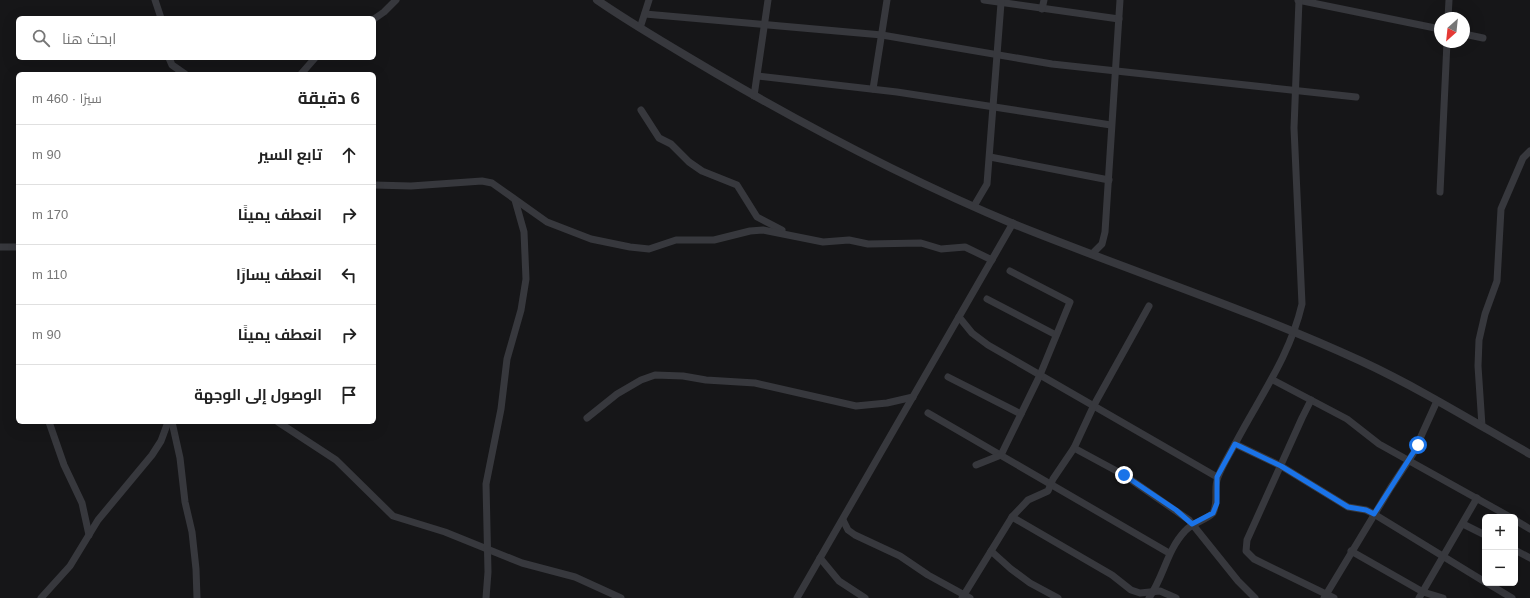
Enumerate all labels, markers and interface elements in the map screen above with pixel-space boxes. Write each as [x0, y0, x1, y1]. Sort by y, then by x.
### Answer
north arrow [1434, 12, 1470, 48]
search box [16, 16, 376, 60]
icon: search [30, 27, 52, 49]
text: ابحث هنا [62, 30, 116, 47]
text: 6 دقيقة [298, 89, 360, 108]
text: سيرًا · 460 m [32, 91, 102, 106]
icon: ahead [338, 144, 360, 166]
text: تابع السير [258, 146, 322, 163]
text: 90 m [32, 147, 61, 162]
icon: right [338, 204, 360, 226]
text: انعطف يمينًا [238, 206, 322, 223]
text: 170 m [32, 207, 68, 222]
icon: left [338, 264, 360, 286]
text: انعطف يسارًا [236, 266, 322, 283]
text: 110 m [32, 267, 67, 282]
icon: right [338, 324, 360, 346]
text: انعطف يمينًا [238, 326, 322, 343]
text: 90 m [32, 327, 61, 342]
icon: arrive [338, 384, 360, 406]
text: الوصول إلى الوجهة [194, 386, 322, 403]
route start [1409, 436, 1427, 454]
route end [1115, 466, 1133, 484]
map controls [1482, 514, 1518, 586]
button: + [1482, 514, 1518, 550]
button: − [1482, 550, 1518, 586]

